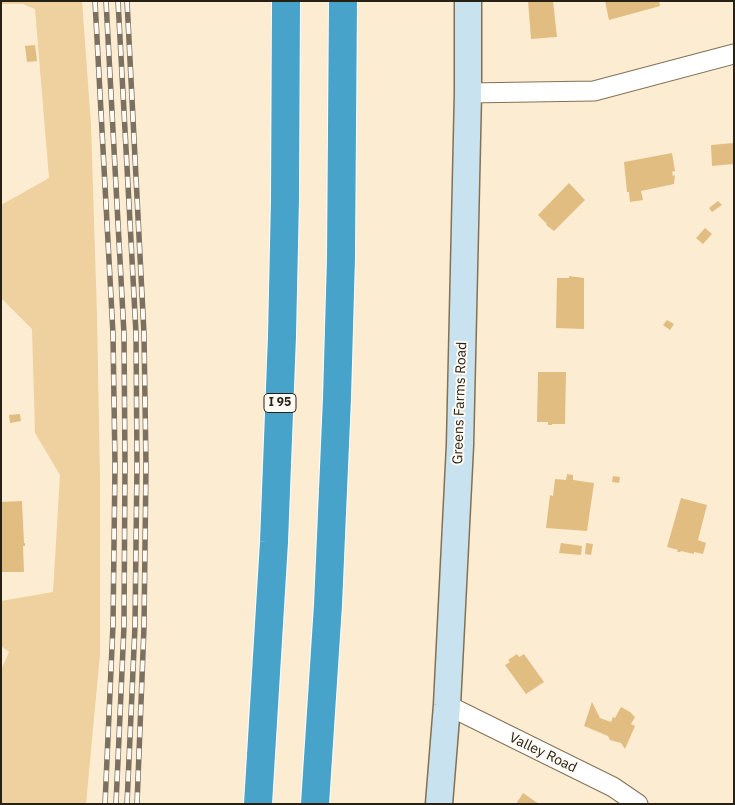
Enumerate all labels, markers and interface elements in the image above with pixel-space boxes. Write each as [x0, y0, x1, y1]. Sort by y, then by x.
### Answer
street label: Greens Farms Road [449, 341, 471, 465]
road number: I 95 [264, 393, 296, 412]
street label: Valley Road [506, 729, 580, 777]

